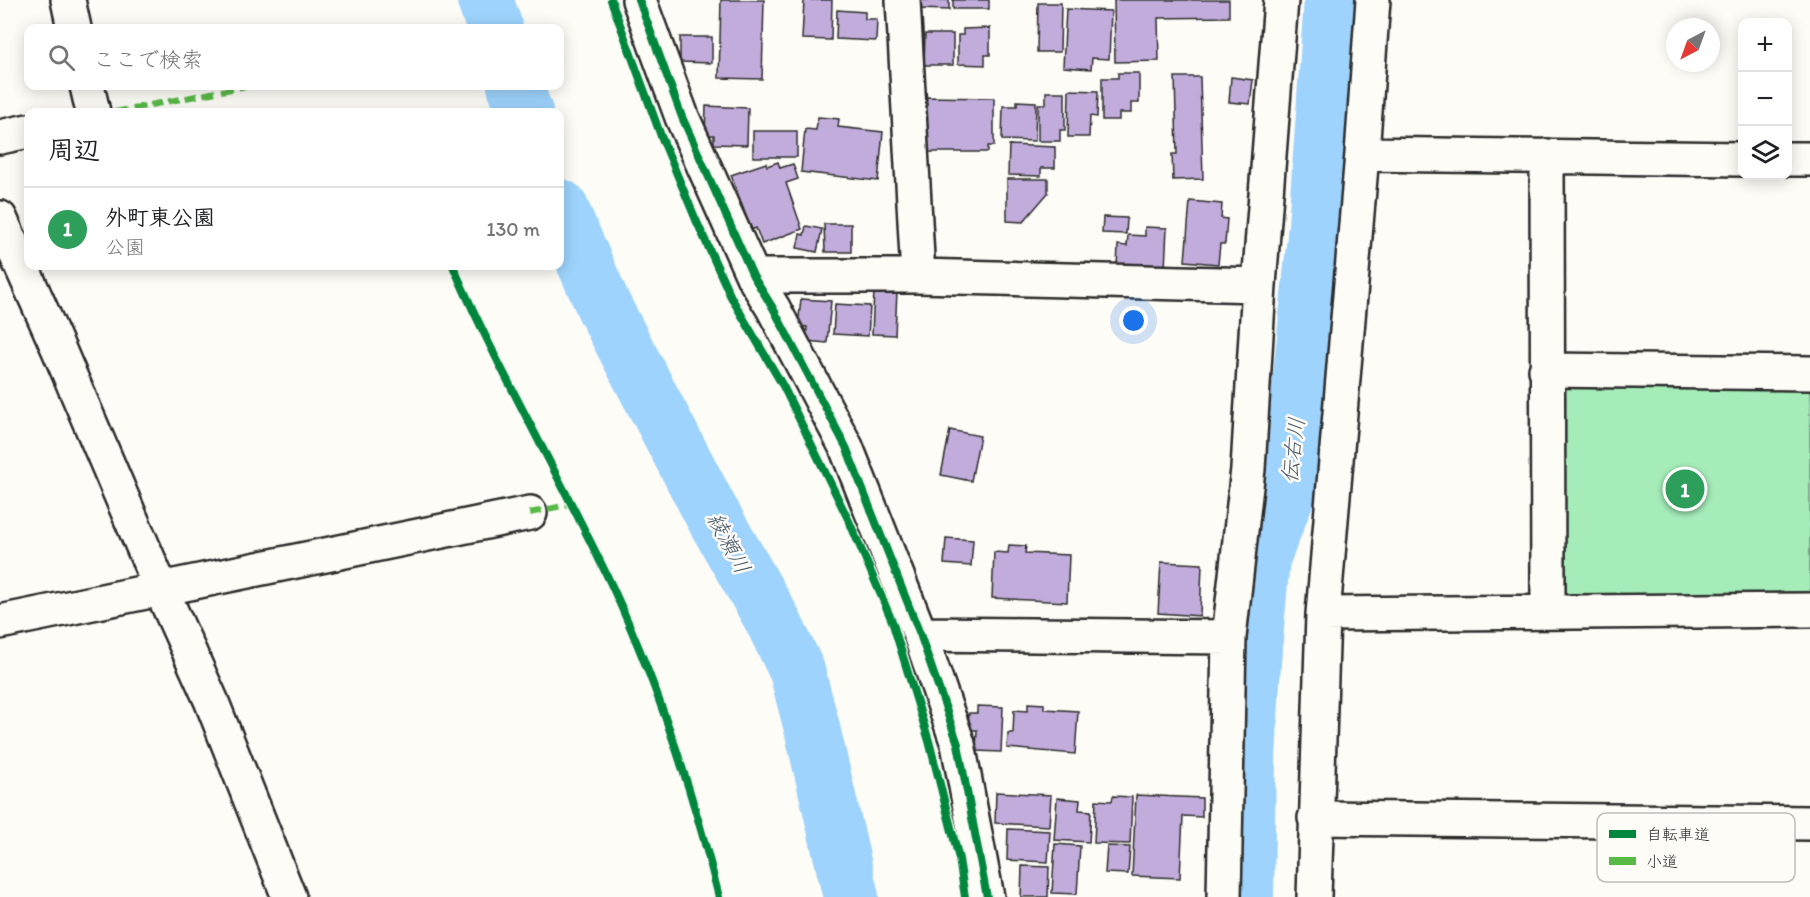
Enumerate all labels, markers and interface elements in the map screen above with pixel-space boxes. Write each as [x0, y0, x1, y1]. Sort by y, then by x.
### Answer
north arrow [1666, 18, 1720, 72]
map controls [1738, 18, 1792, 180]
button: + [1738, 18, 1792, 72]
search box [24, 24, 564, 90]
icon: search [45, 41, 78, 74]
text: ここで検索 [93, 46, 203, 73]
button: − [1738, 72, 1792, 126]
button: layers [1738, 126, 1792, 180]
text: 周辺 [48, 134, 100, 166]
text: 外町東公園 [105, 204, 215, 231]
text: 1 [63, 217, 72, 241]
text: 130 m [486, 217, 540, 241]
text: 公園 [105, 235, 145, 259]
your location [1119, 306, 1148, 335]
water label: 伝右川 [1276, 416, 1310, 484]
pin: 1 [1666, 466, 1704, 512]
water label: 綾瀬川 [702, 508, 756, 578]
legend [1597, 813, 1795, 882]
text: 自転車道 [1646, 825, 1710, 844]
text: 小道 [1646, 852, 1678, 871]

